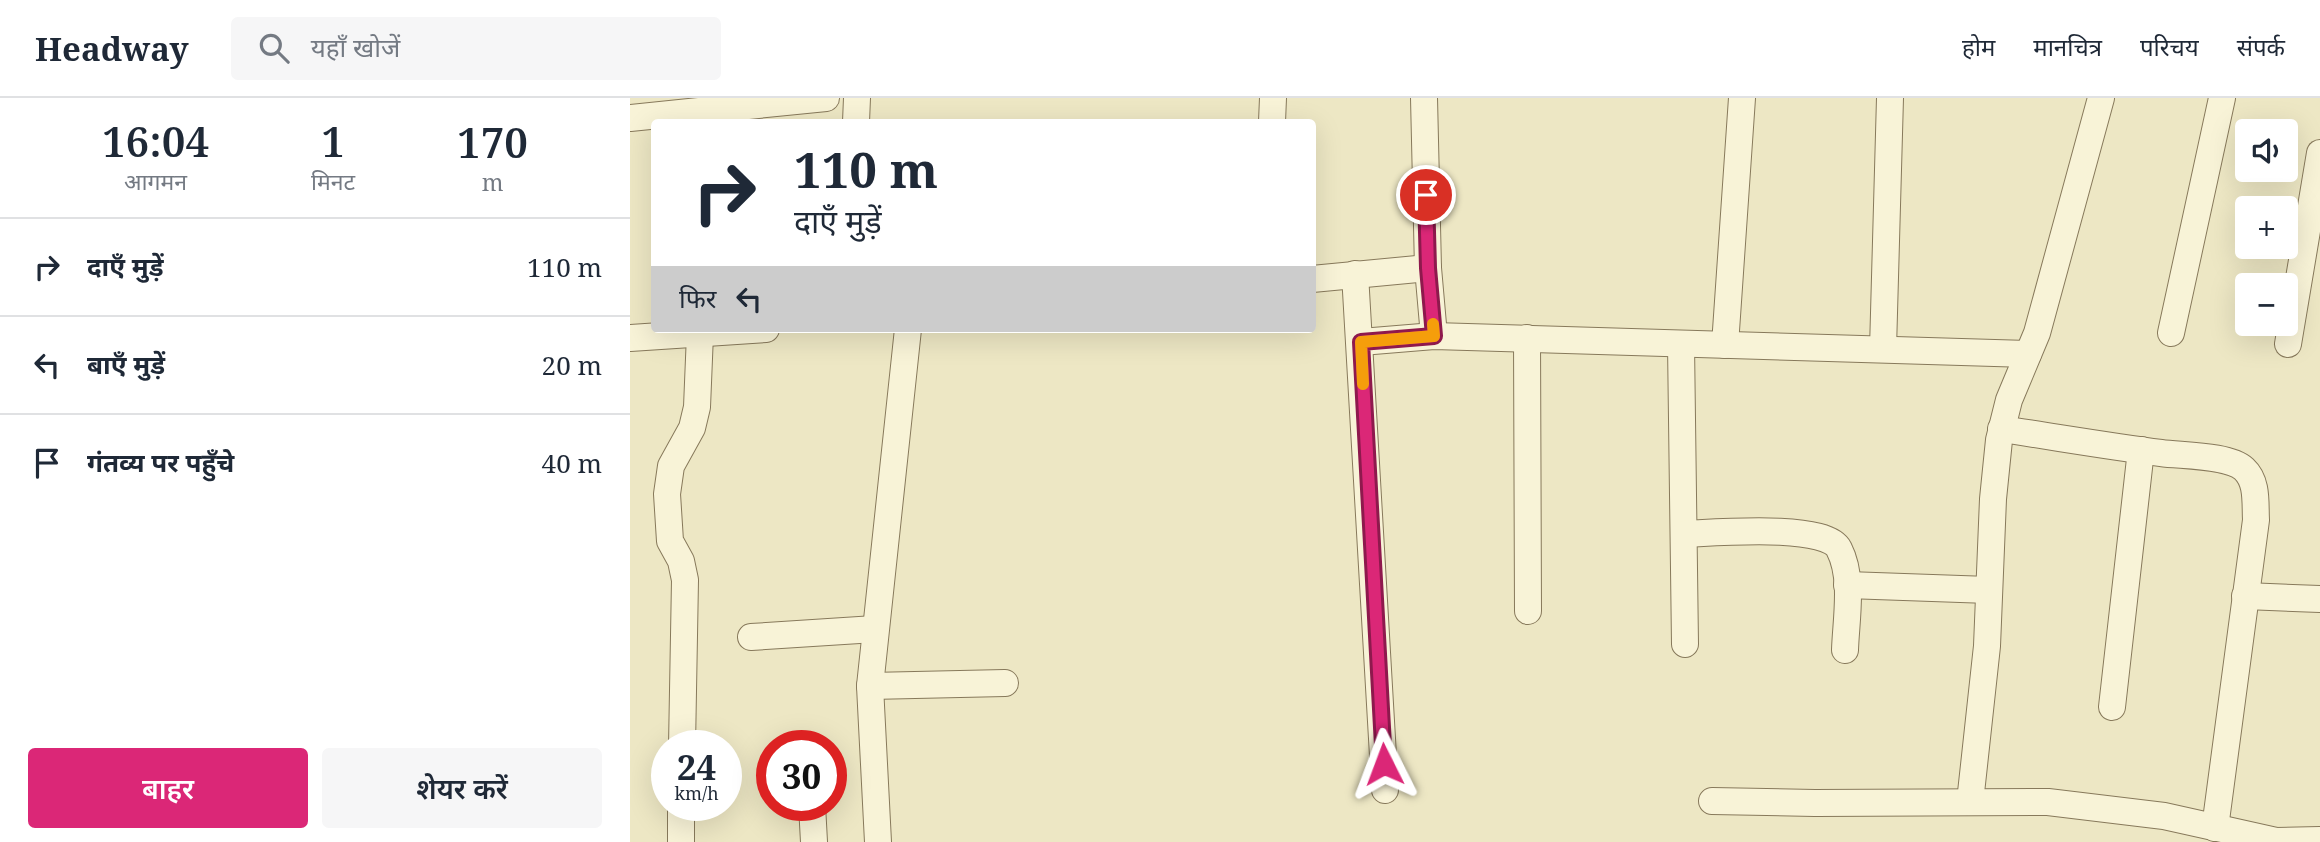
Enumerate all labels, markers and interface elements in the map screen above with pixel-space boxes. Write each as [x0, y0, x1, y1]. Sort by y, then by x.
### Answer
search box [231, 17, 721, 80]
text: Headway [35, 26, 189, 71]
icon: search [255, 29, 293, 67]
text: यहाँ खोजें [311, 29, 400, 65]
text: होम [1962, 30, 1995, 63]
text: मानचित्र [2033, 30, 2102, 63]
text: परिचय [2140, 30, 2199, 63]
text: संपर्क [2237, 30, 2285, 63]
text: 16:04 [102, 112, 209, 169]
text: 1 [321, 112, 345, 169]
text: 170 [457, 113, 528, 170]
map controls [2235, 119, 2298, 336]
button: sound [2235, 119, 2298, 182]
text: 110 m [794, 136, 938, 202]
icon: right [679, 147, 770, 238]
text: आगमन [124, 165, 187, 197]
text: मिनट [311, 165, 355, 197]
pin [1396, 165, 1456, 225]
text: m [482, 166, 503, 198]
icon: arrive [1407, 176, 1445, 214]
button: + [2235, 196, 2298, 259]
text: दाएँ मुड़ें [794, 199, 882, 242]
icon: right [28, 248, 66, 286]
text: दाएँ मुड़ें [87, 248, 164, 284]
text: 110 m [527, 249, 602, 285]
button: − [2235, 273, 2298, 336]
text: फिर [679, 280, 716, 316]
icon: left [730, 280, 768, 318]
icon: left [28, 346, 66, 384]
text: बाएँ मुड़ें [87, 346, 165, 382]
text: 20 m [542, 347, 602, 383]
icon: arrive [28, 444, 66, 482]
text: गंतव्य पर पहुँचे [87, 444, 234, 480]
text: 40 m [542, 445, 602, 481]
position arrow [1347, 727, 1421, 801]
speed limit sign: 30 [756, 730, 847, 821]
text: 24 [677, 743, 716, 790]
button: बाहर [28, 748, 308, 828]
button: शेयर करें [322, 748, 602, 828]
text: km/h [674, 781, 719, 805]

